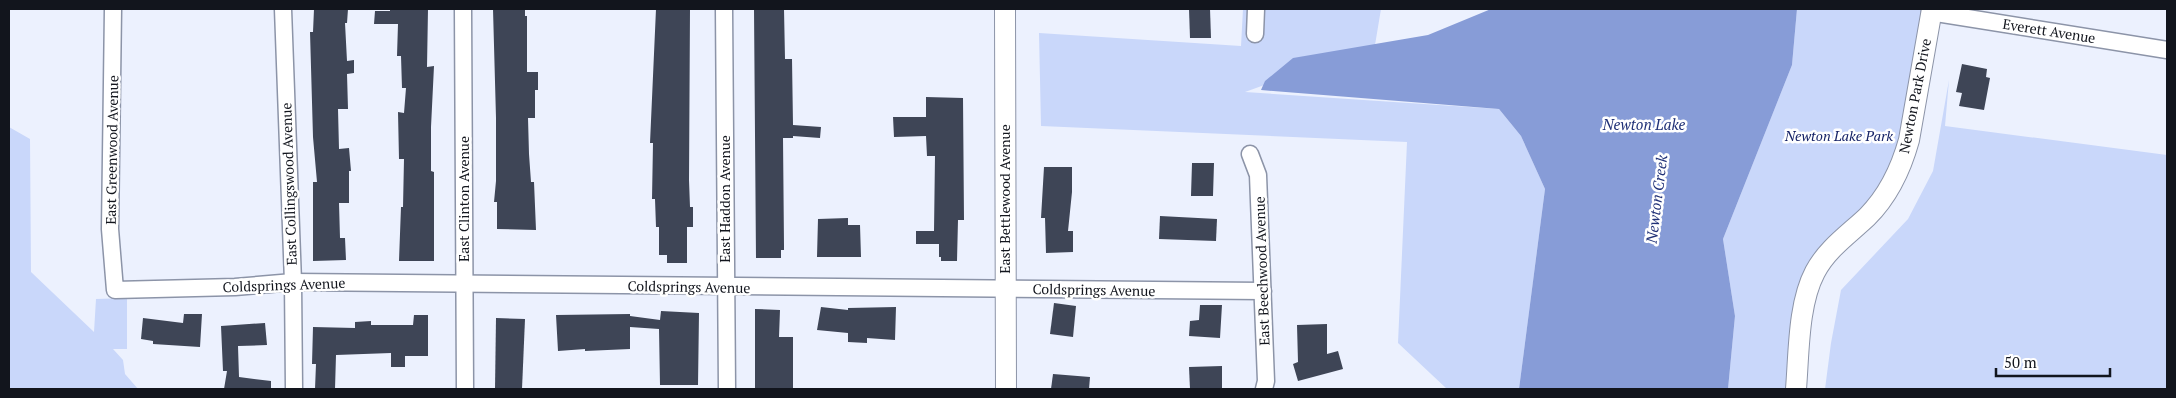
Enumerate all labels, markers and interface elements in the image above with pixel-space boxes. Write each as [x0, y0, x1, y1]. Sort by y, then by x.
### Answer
street label: Everett Avenue [2001, 14, 2097, 47]
street label: Newton Park Drive [1894, 37, 1935, 155]
street label: East Greenwood Avenue [101, 75, 122, 225]
street label: East Collingswood Avenue [276, 102, 301, 266]
water label: Newton Lake [1602, 114, 1685, 134]
street label: East Bettlewood Avenue [995, 124, 1014, 274]
park label: Newton Lake Park [1784, 126, 1893, 145]
street label: East Haddon Avenue [715, 135, 734, 263]
street label: East Clinton Avenue [454, 136, 473, 262]
water label: Newton Creek [1641, 153, 1671, 245]
street label: East Beechwood Avenue [1249, 196, 1274, 346]
street label: Coldsprings Avenue [222, 273, 346, 296]
street label: Coldsprings Avenue [628, 276, 751, 297]
street label: Coldsprings Avenue [1033, 279, 1156, 300]
scale bar [1996, 346, 2110, 378]
text: 50 m [2004, 352, 2037, 372]

